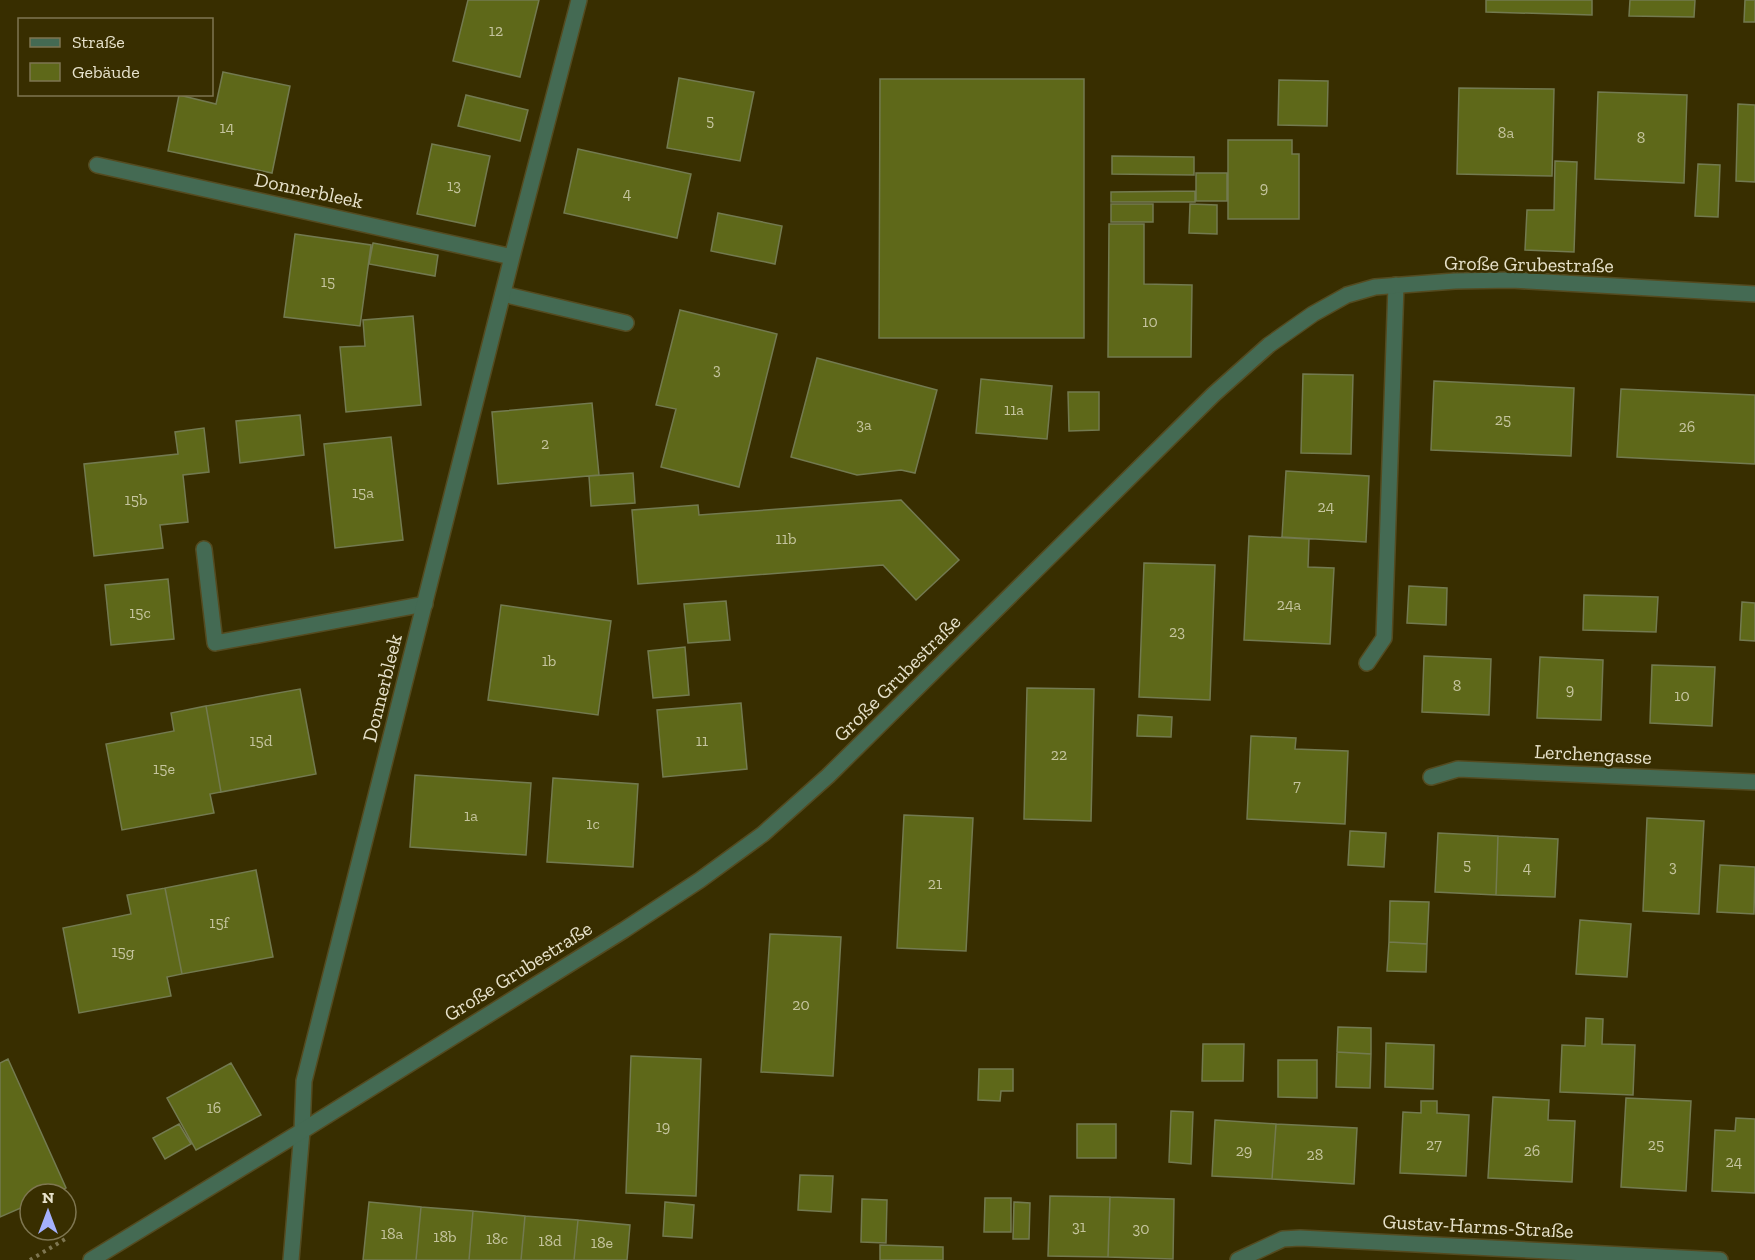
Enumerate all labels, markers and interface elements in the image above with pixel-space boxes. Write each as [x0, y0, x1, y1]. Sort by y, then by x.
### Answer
legend [18, 18, 213, 96]
house number: 12 [489, 21, 503, 40]
text: Straße [72, 31, 125, 53]
text: Gebäude [72, 61, 140, 83]
house number: 5 [706, 111, 714, 130]
house number: 14 [220, 118, 235, 137]
house number: 8a [1498, 123, 1514, 142]
house number: 8 [1637, 128, 1645, 147]
street label: Donnerbleek [253, 167, 366, 213]
house number: 13 [447, 176, 461, 195]
house number: 9 [1260, 178, 1268, 197]
house number: 4 [623, 184, 632, 203]
street label: Große Grubestraße [1444, 251, 1614, 277]
house number: 15 [321, 272, 335, 291]
house number: 10 [1142, 312, 1158, 331]
house number: 3 [713, 360, 721, 379]
house number: 11a [1004, 400, 1024, 419]
house number: 25 [1495, 410, 1511, 429]
house number: 3a [856, 415, 872, 434]
house number: 26 [1679, 417, 1695, 436]
house number: 2 [541, 434, 549, 453]
house number: 15a [352, 483, 374, 502]
house number: 15b [125, 490, 147, 509]
house number: 24 [1318, 497, 1335, 516]
house number: 11b [776, 529, 796, 548]
house number: 24a [1277, 595, 1302, 614]
house number: 15c [129, 603, 151, 622]
street label: Große Grubestraße [829, 610, 965, 746]
house number: 23 [1169, 622, 1185, 641]
street label: Donnerbleek [357, 631, 407, 744]
house number: 1b [542, 651, 556, 670]
house number: 8 [1453, 676, 1461, 695]
house number: 9 [1566, 680, 1574, 699]
house number: 10 [1674, 686, 1690, 705]
house number: 15d [249, 731, 273, 750]
house number: 11 [696, 731, 708, 750]
street label: Lerchengasse [1534, 739, 1652, 769]
house number: 22 [1051, 745, 1067, 764]
house number: 15e [153, 759, 175, 778]
house number: 7 [1293, 776, 1301, 795]
house number: 1a [464, 806, 478, 825]
house number: 1c [586, 814, 600, 833]
house number: 5 [1463, 855, 1471, 874]
house number: 3 [1669, 857, 1677, 876]
house number: 4 [1523, 858, 1532, 877]
house number: 21 [928, 874, 942, 893]
house number: 15f [209, 913, 231, 932]
street label: Große Grubestraße [440, 916, 596, 1026]
house number: 15g [111, 942, 135, 961]
house number: 20 [792, 995, 810, 1014]
house number: 16 [207, 1098, 221, 1117]
house number: 19 [656, 1117, 670, 1136]
house number: 27 [1426, 1135, 1442, 1154]
house number: 25 [1648, 1135, 1664, 1154]
house number: 29 [1236, 1141, 1252, 1160]
house number: 26 [1524, 1141, 1540, 1160]
house number: 28 [1307, 1145, 1323, 1164]
house number: 24 [1726, 1152, 1743, 1171]
north arrow [18, 1182, 78, 1242]
text: N [42, 1188, 54, 1207]
street label: Gustav-Harms-Straße [1382, 1209, 1574, 1243]
house number: 31 [1072, 1217, 1086, 1236]
house number: 30 [1132, 1219, 1150, 1238]
house number: 18a [381, 1224, 404, 1243]
house number: 18b [433, 1227, 457, 1246]
house number: 18c [486, 1229, 508, 1248]
house number: 18d [538, 1231, 562, 1250]
house number: 18e [591, 1233, 613, 1252]

